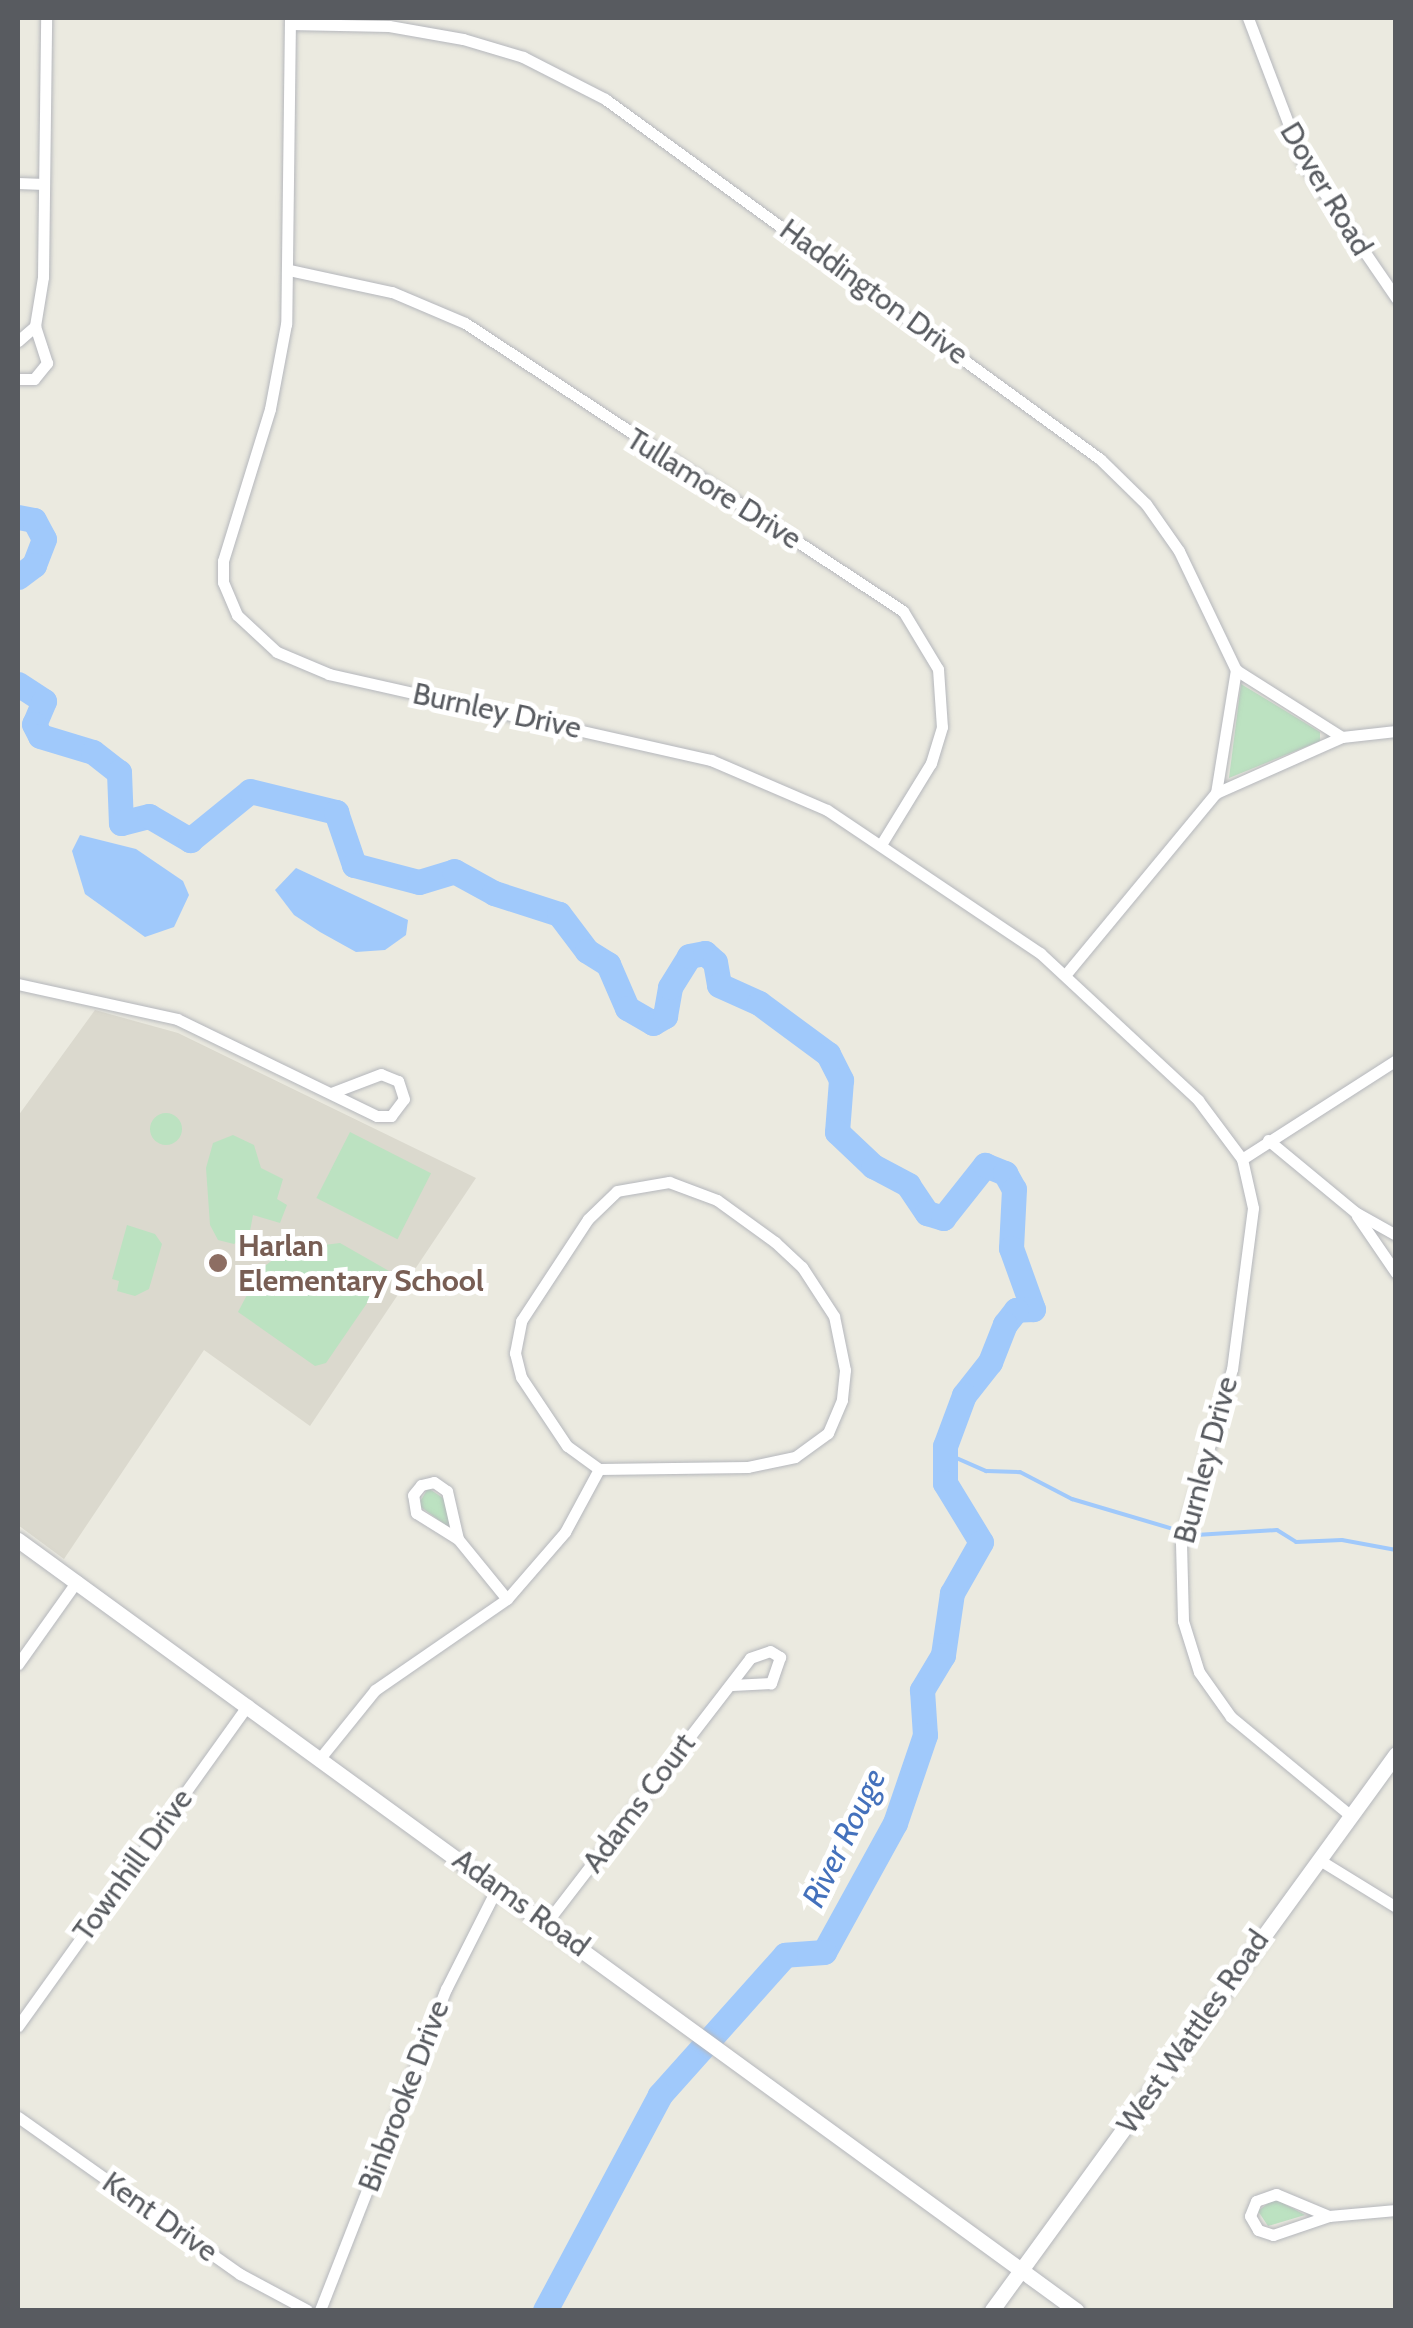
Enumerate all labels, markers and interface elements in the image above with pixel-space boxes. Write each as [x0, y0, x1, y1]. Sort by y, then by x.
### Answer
street label: Dover Road [1272, 116, 1380, 262]
street label: Haddington Drive [773, 212, 975, 372]
street label: Tullamore Drive [620, 421, 808, 557]
street label: Burnley Drive [410, 676, 584, 746]
place label: Harlan Elementary School [238, 1228, 484, 1298]
marker: Harlan Elementary School [207, 1252, 229, 1274]
street label: Burnley Drive [1166, 1373, 1246, 1547]
street label: Adams Court [575, 1726, 703, 1880]
water label: River Rouge [794, 1763, 894, 1913]
street label: Townhill Drive [66, 1782, 200, 1948]
street label: Adams Road [446, 1841, 596, 1965]
street label: West Wattles Road [1109, 1923, 1277, 2141]
street label: Binbrooke Drive [351, 1995, 457, 2197]
street label: Kent Drive [96, 2164, 224, 2270]

